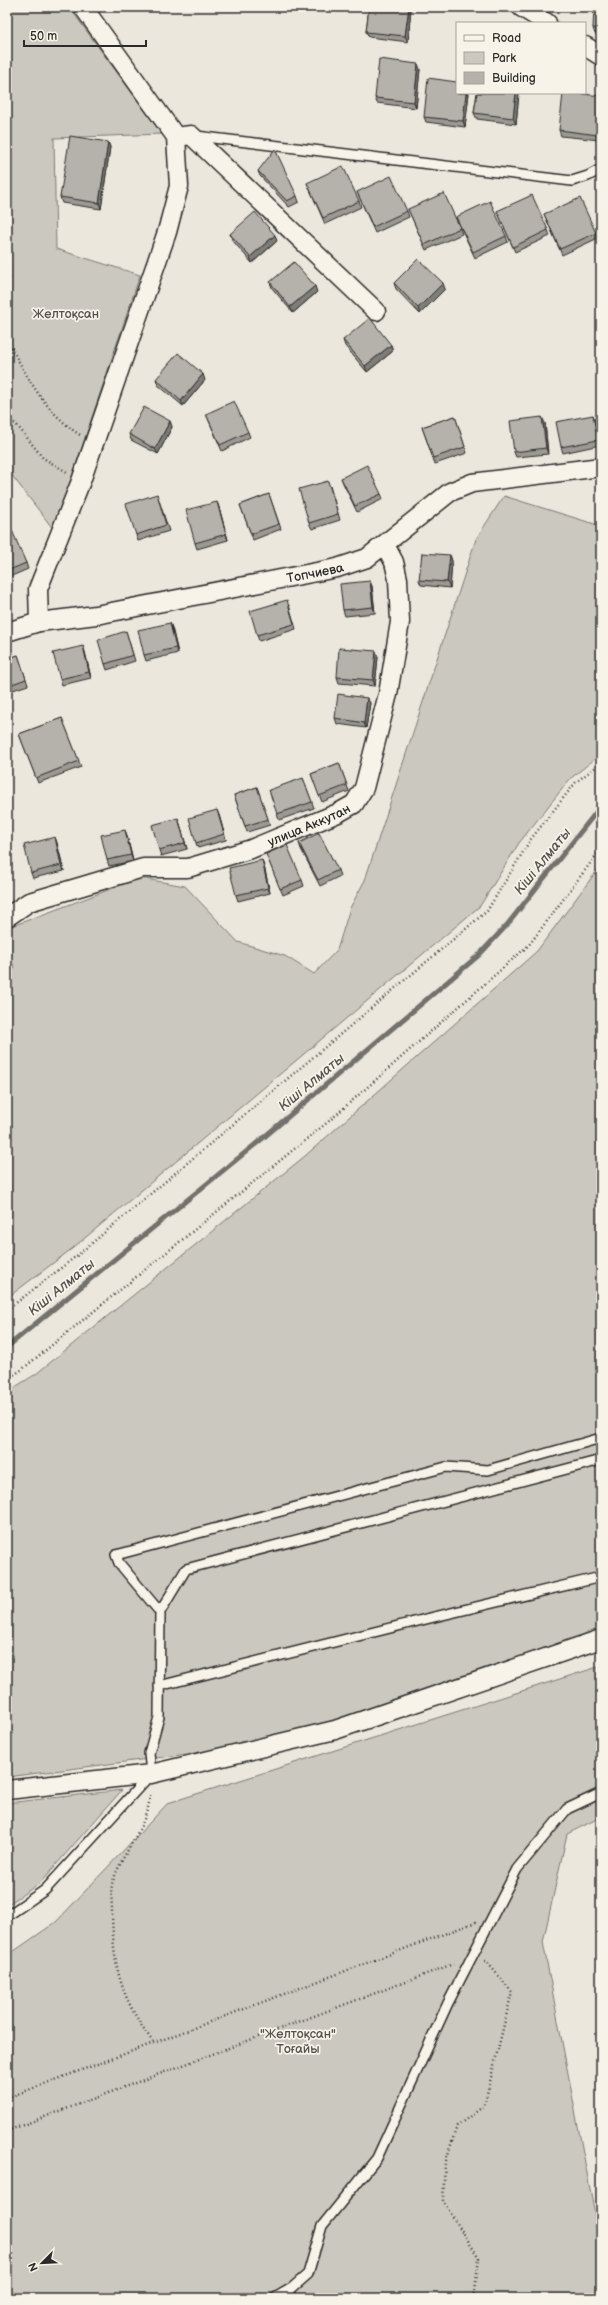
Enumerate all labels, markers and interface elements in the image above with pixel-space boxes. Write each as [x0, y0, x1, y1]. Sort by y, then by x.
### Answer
scale bar [24, 22, 146, 48]
legend [456, 22, 586, 94]
text: 50 m [30, 29, 57, 44]
text: Road [492, 31, 521, 46]
text: Park [492, 51, 516, 66]
text: Building [492, 71, 536, 86]
park label: Желтоқсан [33, 306, 99, 322]
street label: Топчиева [285, 559, 346, 587]
street label: улица Аккутан [265, 801, 353, 850]
water label: Кіші Алматы [510, 824, 574, 898]
water label: Кіші Алматы [275, 1050, 348, 1115]
water label: Кіші Алматы [24, 1255, 98, 1319]
park label: "Желтоқсан" Тоғайы [260, 2026, 336, 2057]
north arrow [22, 2243, 62, 2283]
text: N [26, 2260, 41, 2273]

